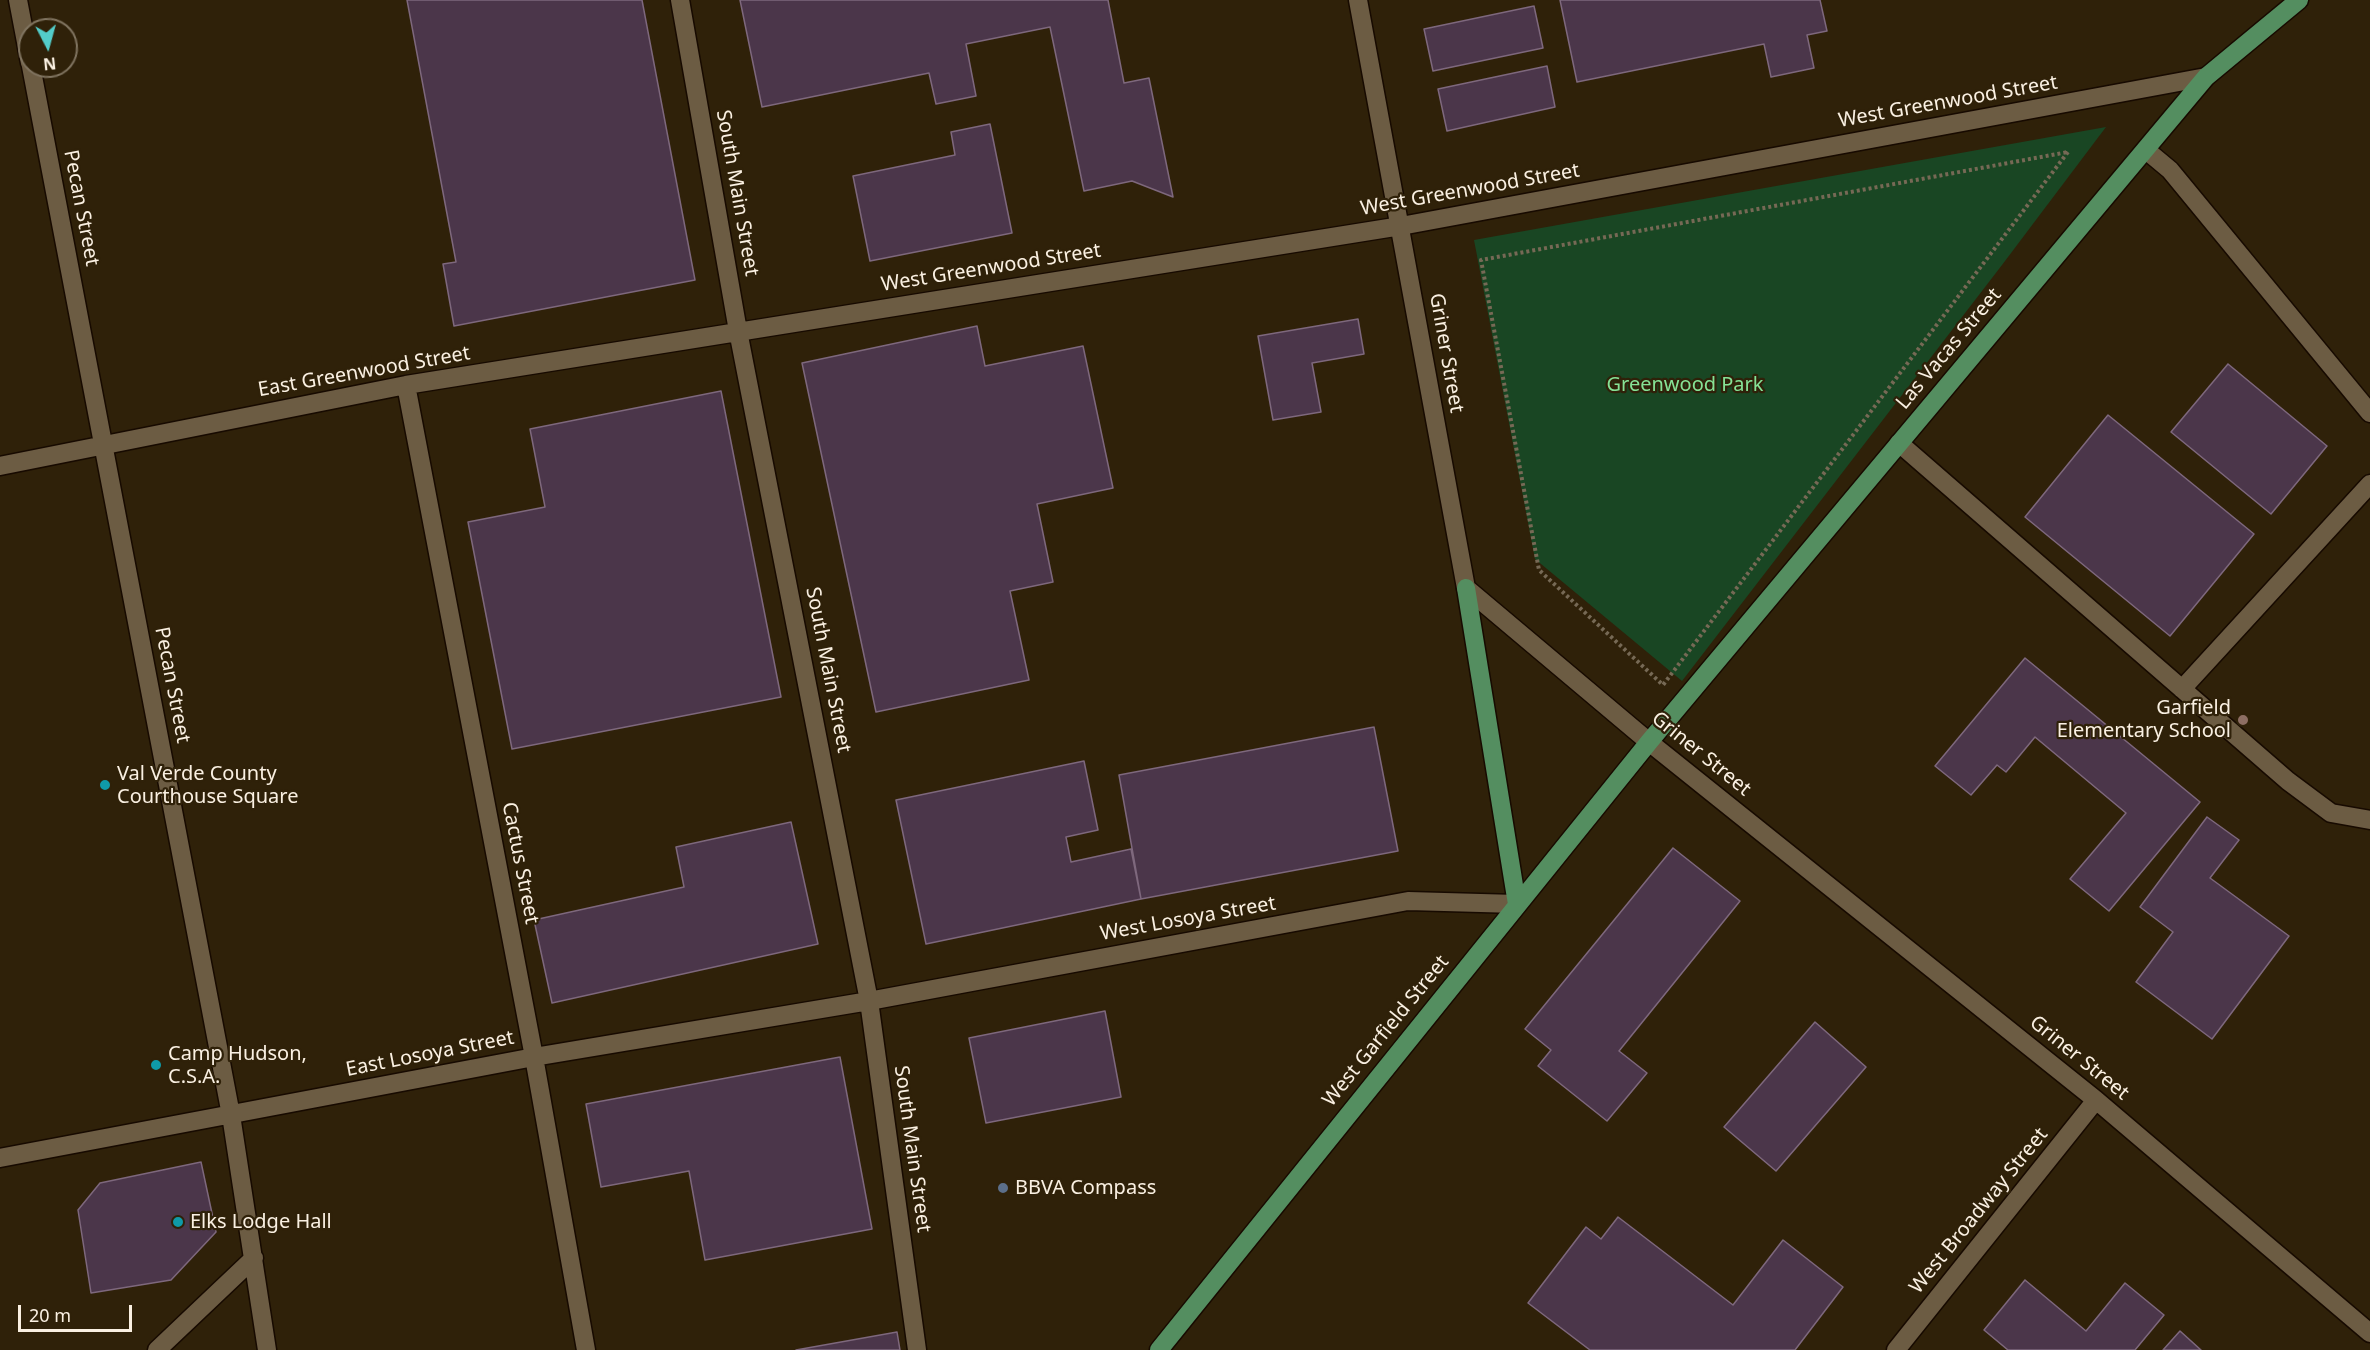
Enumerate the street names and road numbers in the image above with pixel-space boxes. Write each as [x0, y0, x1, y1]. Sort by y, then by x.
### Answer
street label: West Greenwood Street [1837, 71, 2059, 133]
street label: South Main Street [711, 108, 763, 278]
street label: Pecan Street [58, 148, 104, 268]
street label: West Greenwood Street [1359, 159, 1581, 221]
street label: West Greenwood Street [879, 239, 1103, 297]
street label: Las Vacas Street [1891, 284, 2007, 414]
street label: Griner Street [1424, 291, 1468, 415]
street label: East Greenwood Street [256, 342, 472, 402]
street label: South Main Street [800, 585, 856, 755]
street label: Pecan Street [149, 625, 195, 745]
street label: Griner Street [1646, 707, 1756, 801]
street label: Cactus Street [496, 800, 544, 926]
street label: West Losoya Street [1098, 892, 1278, 946]
street label: West Garfield Street [1318, 951, 1454, 1111]
street label: Griner Street [2024, 1011, 2134, 1105]
street label: East Losoya Street [344, 1026, 516, 1082]
street label: South Main Street [888, 1064, 936, 1234]
street label: West Broadway Street [1905, 1123, 2053, 1299]

